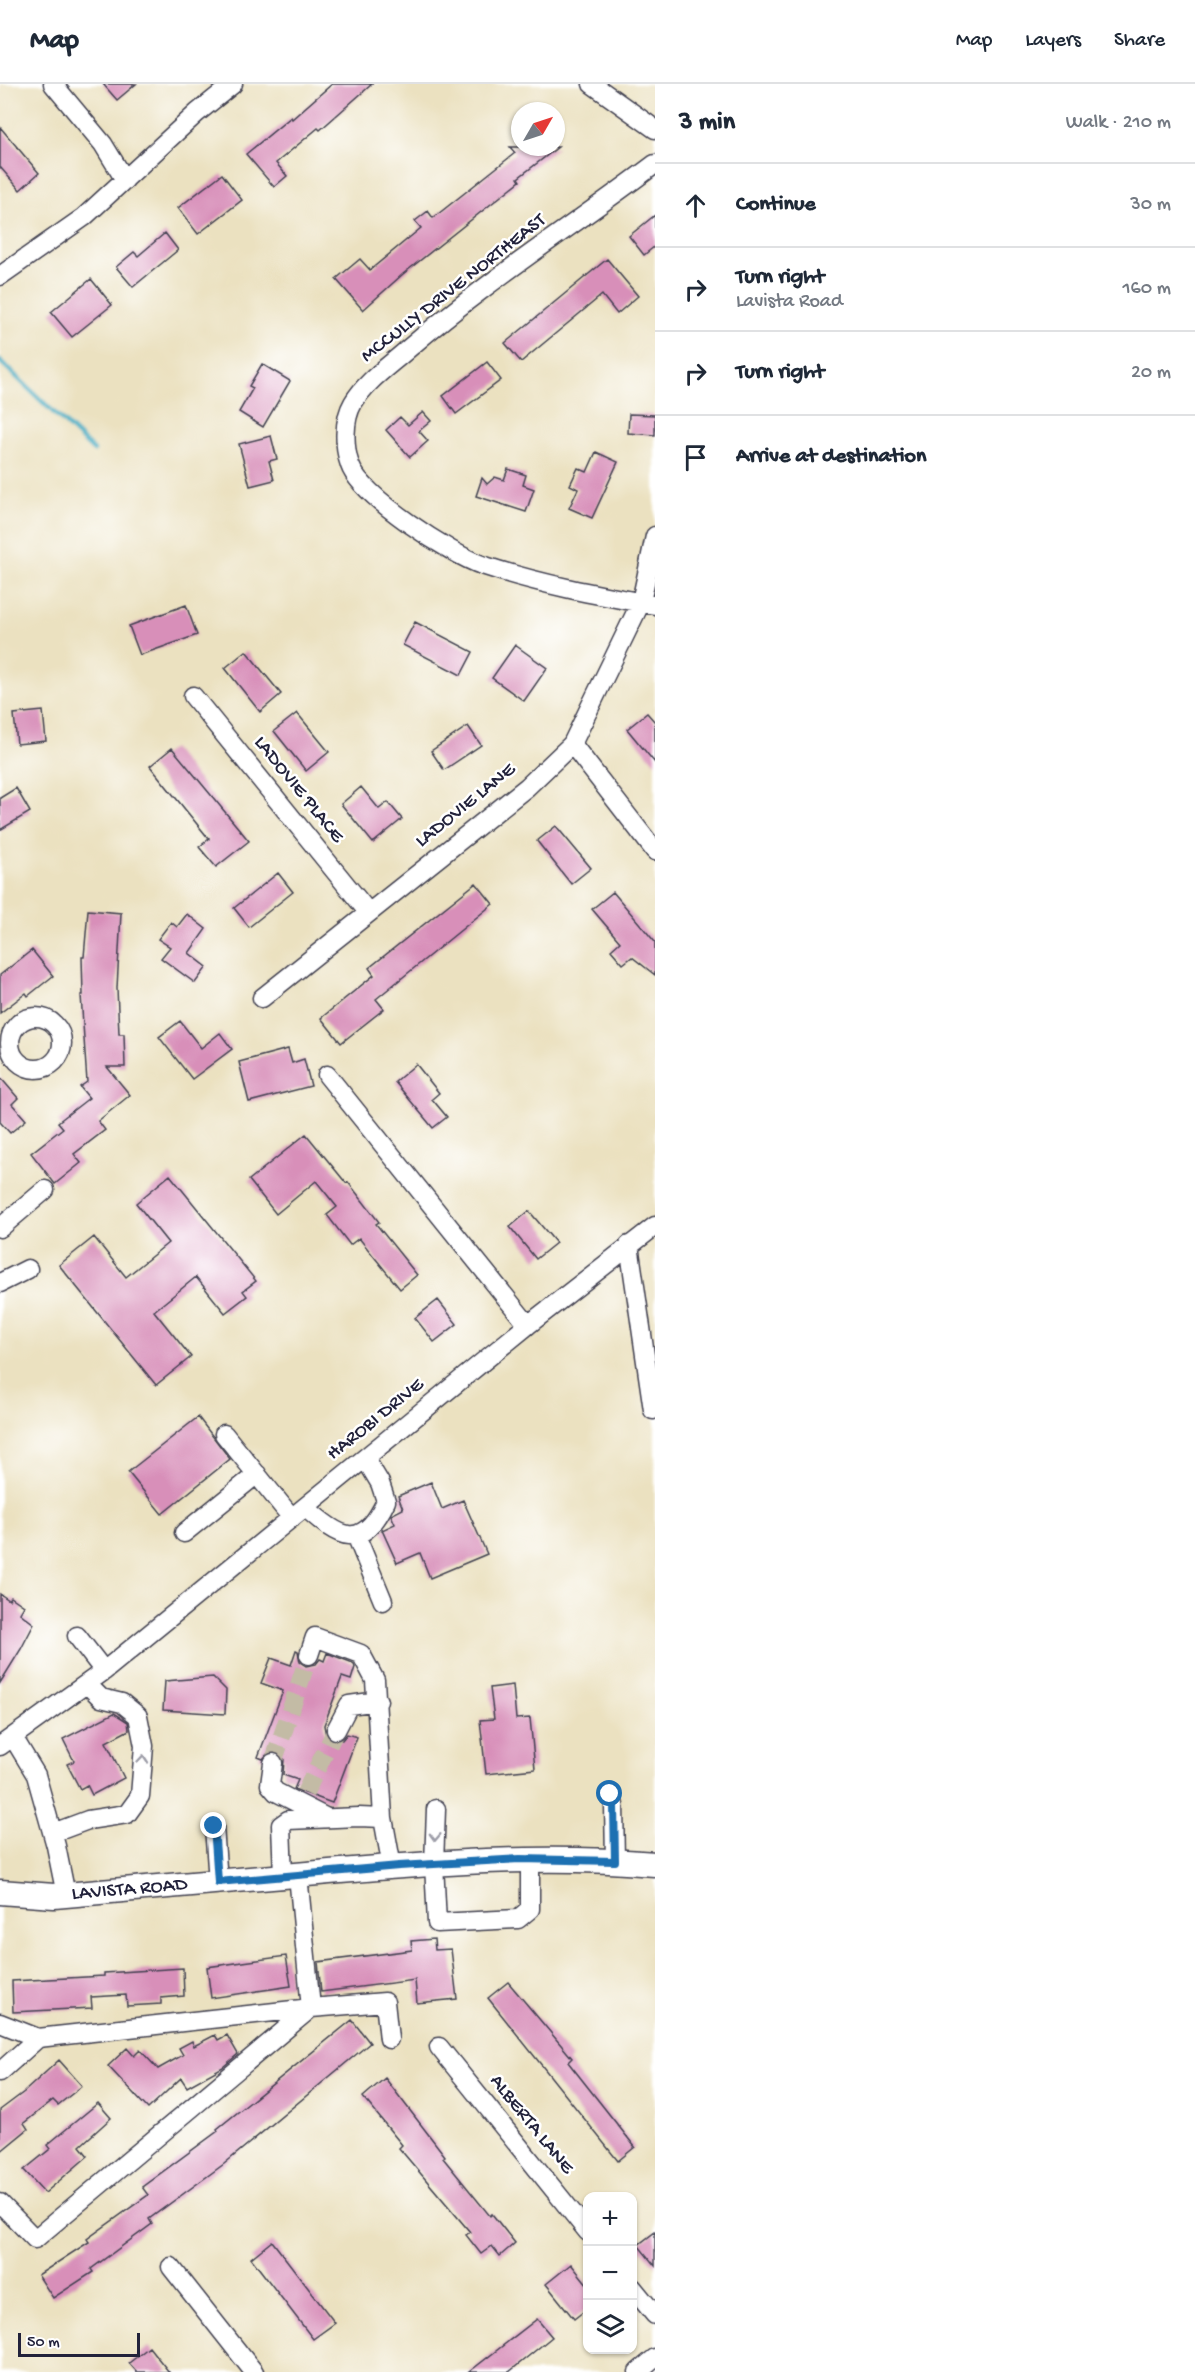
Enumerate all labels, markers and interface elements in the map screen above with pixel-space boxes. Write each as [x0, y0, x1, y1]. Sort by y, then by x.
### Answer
text: Map [30, 25, 79, 58]
text: Map [956, 29, 992, 54]
text: Layers [1025, 29, 1081, 54]
text: Share [1114, 29, 1165, 54]
north arrow [511, 102, 565, 156]
text: 3 min [679, 108, 735, 139]
text: Walk · 210 m [1066, 112, 1171, 135]
icon: ahead [679, 189, 712, 222]
text: Continue [736, 192, 816, 218]
text: 30 m [1130, 194, 1171, 217]
street label: MCCULLY DRIVE NORTHEAST [357, 209, 552, 368]
text: Turn right [736, 265, 824, 291]
icon: right [679, 273, 712, 306]
text: 160 m [1122, 278, 1171, 301]
text: Lavista Road [736, 291, 843, 314]
icon: right [679, 357, 712, 390]
text: Turn right [736, 360, 824, 386]
text: 20 m [1131, 362, 1171, 385]
icon: arrive [679, 441, 712, 474]
text: Arrive at destination [736, 444, 926, 470]
street label: LADOVIE PLACE [248, 732, 349, 849]
street label: LADOVIE LANE [411, 758, 522, 853]
street label: HAROBI DRIVE [323, 1373, 430, 1466]
one-way arrow [136, 1755, 149, 1764]
route start [596, 1780, 622, 1806]
route end [200, 1812, 226, 1838]
one-way arrow [429, 1832, 441, 1841]
street label: LAVISTA ROAD [71, 1873, 189, 1906]
street label: ALBERTA LANE [484, 2071, 579, 2181]
map controls [583, 2192, 637, 2354]
button: + [583, 2192, 637, 2246]
button: − [583, 2246, 637, 2300]
button: layers [583, 2300, 637, 2354]
scale bar [18, 2330, 140, 2358]
text: 50 m [27, 2334, 60, 2353]

